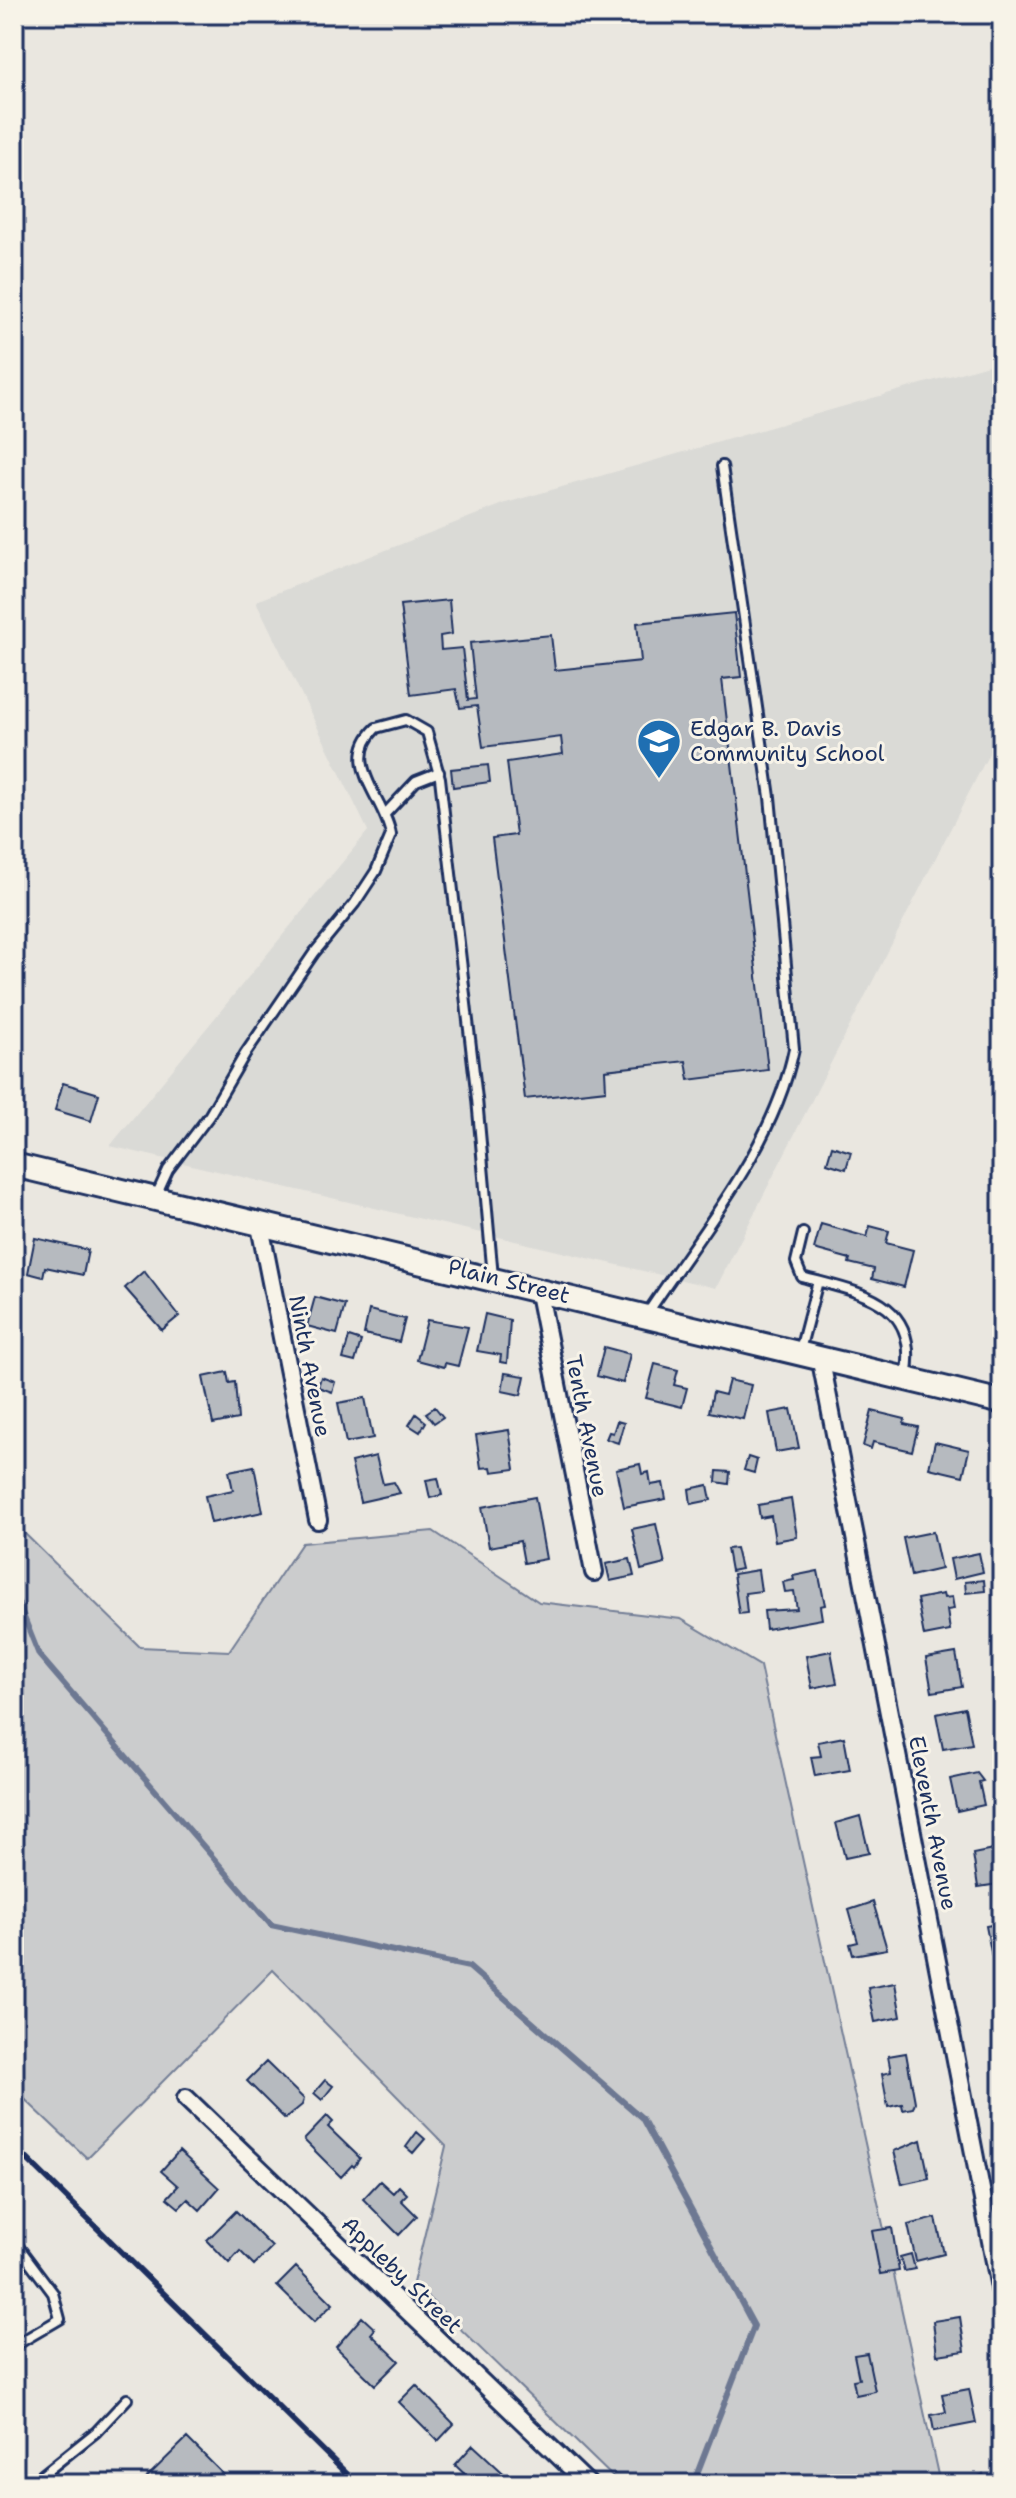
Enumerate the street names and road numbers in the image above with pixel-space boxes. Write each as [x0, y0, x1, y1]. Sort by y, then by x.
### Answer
street label: Plain Street [445, 1252, 573, 1310]
street label: Ninth Avenue [282, 1293, 338, 1439]
street label: Tenth Avenue [559, 1352, 615, 1500]
street label: Eleventh Avenue [902, 1733, 964, 1913]
street label: Appleby Street [335, 2210, 469, 2340]

